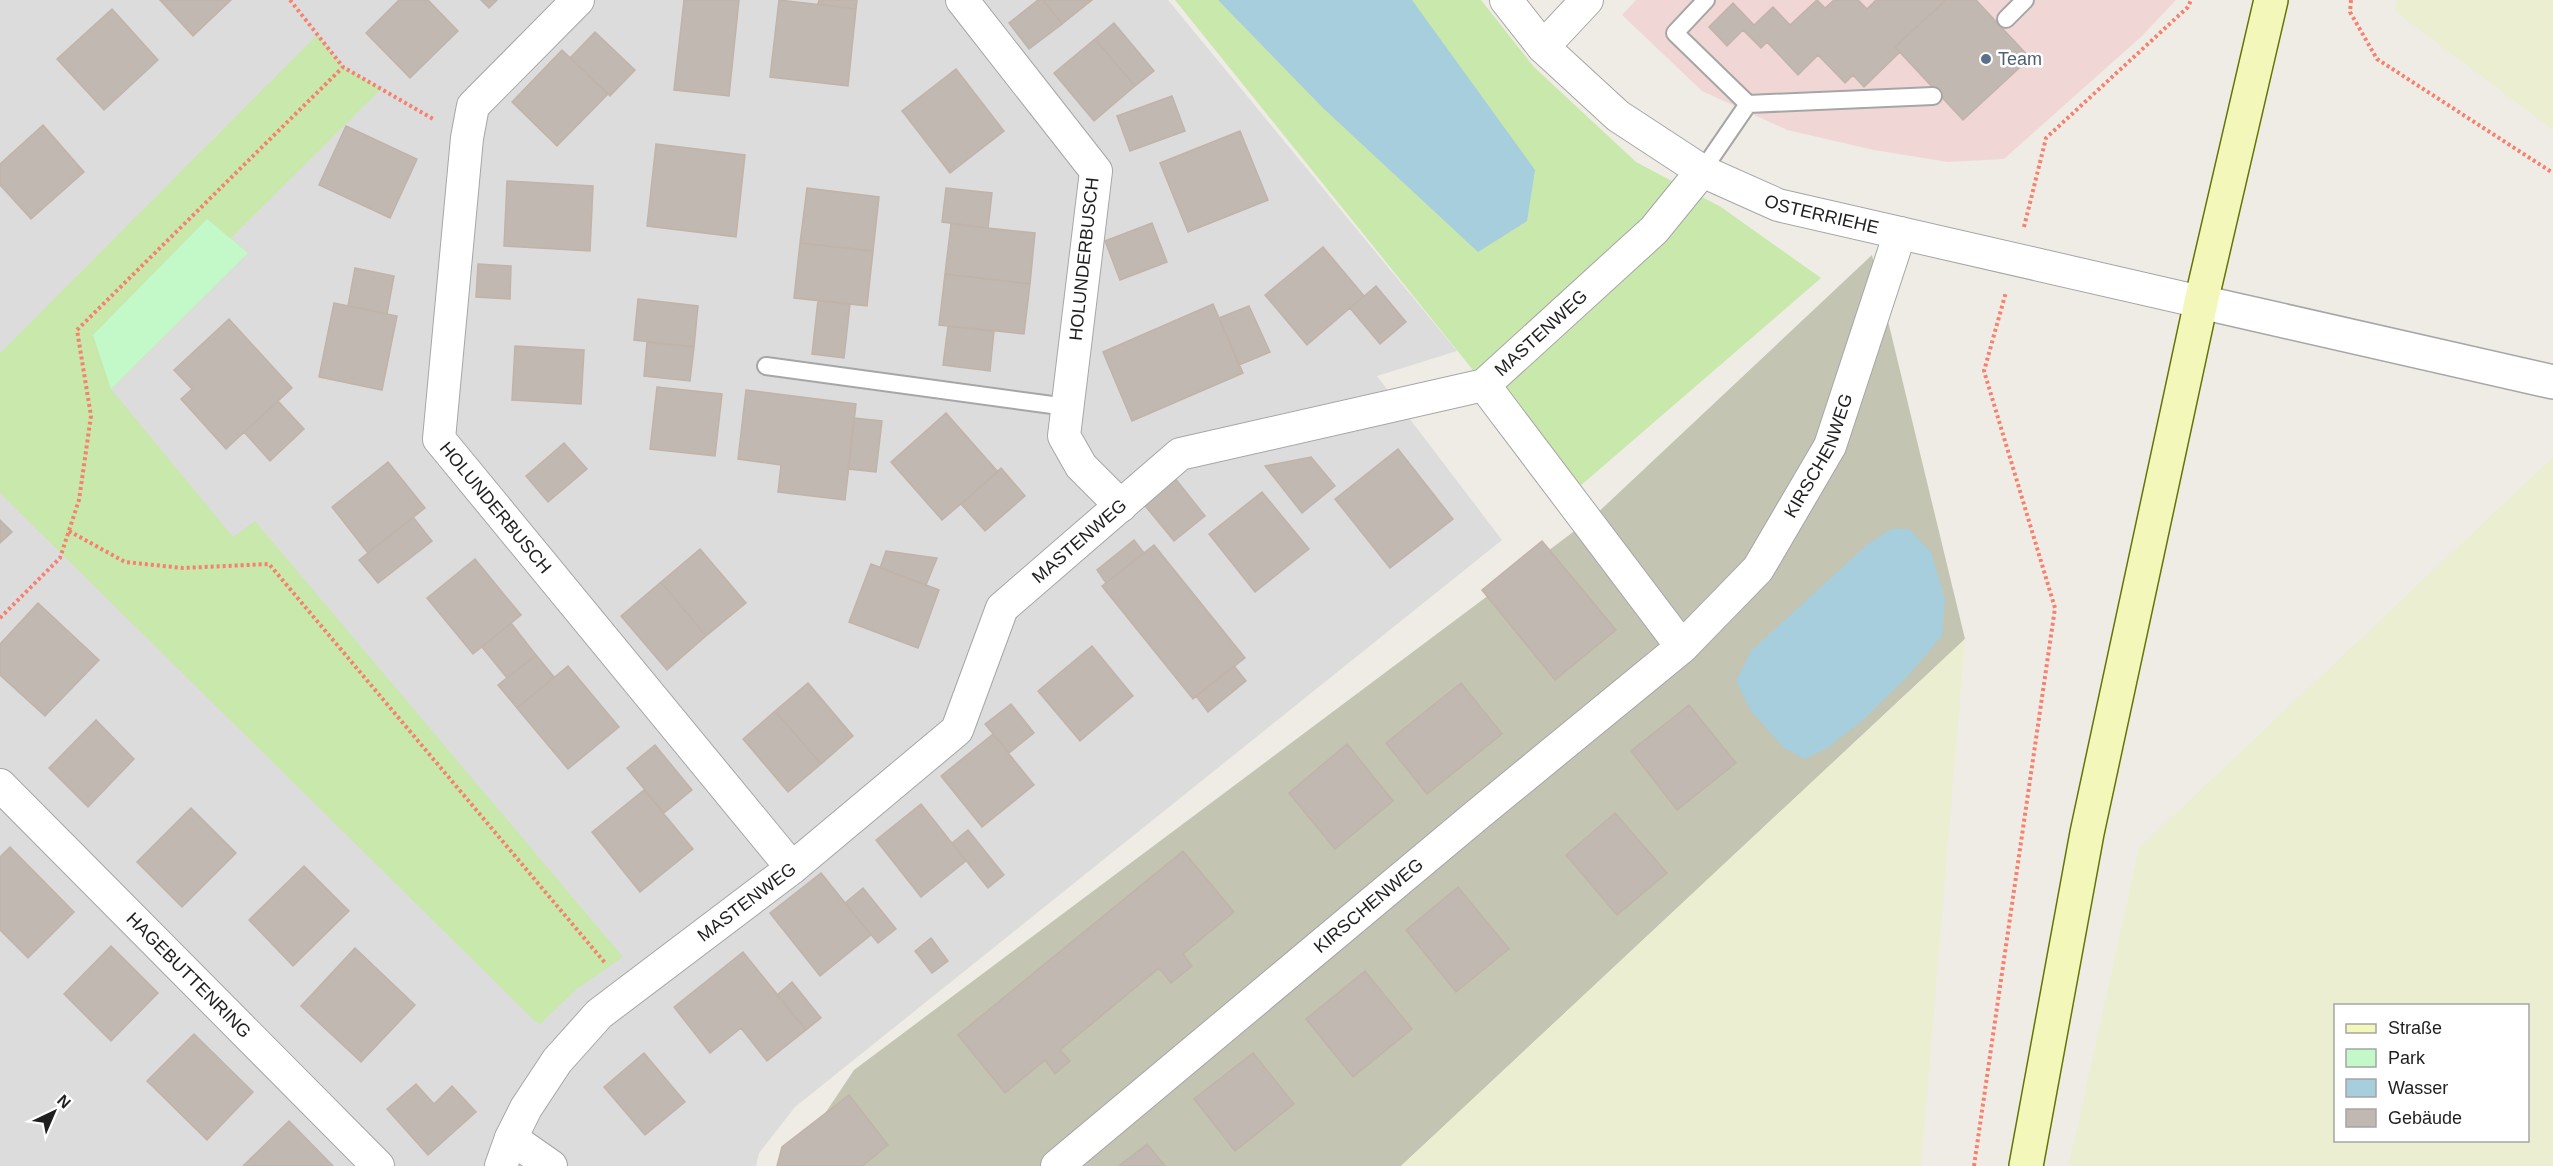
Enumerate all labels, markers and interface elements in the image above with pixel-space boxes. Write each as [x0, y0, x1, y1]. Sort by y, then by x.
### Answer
place label: Team [1998, 49, 2042, 69]
marker: Team [1979, 52, 1993, 66]
street label: HOLUNDERBUSCH [1065, 176, 1103, 342]
street label: OSTERRIEHE [1761, 190, 1881, 238]
street label: MASTENWEG [1491, 286, 1591, 380]
street label: KIRSCHENWEG [1780, 391, 1857, 521]
street label: HOLUNDERBUSCH [436, 438, 555, 577]
street label: MASTENWEG [1028, 495, 1131, 587]
street label: KIRSCHENWEG [1310, 854, 1427, 957]
street label: MASTENWEG [694, 859, 800, 946]
street label: HAGEBUTTENRING [122, 909, 255, 1042]
legend [2334, 1004, 2529, 1142]
text: Straße [2388, 1018, 2442, 1038]
text: Park [2388, 1048, 2426, 1068]
text: Wasser [2388, 1078, 2448, 1098]
north arrow [24, 1082, 84, 1142]
text: N [54, 1091, 74, 1112]
text: Gebäude [2388, 1108, 2462, 1128]

